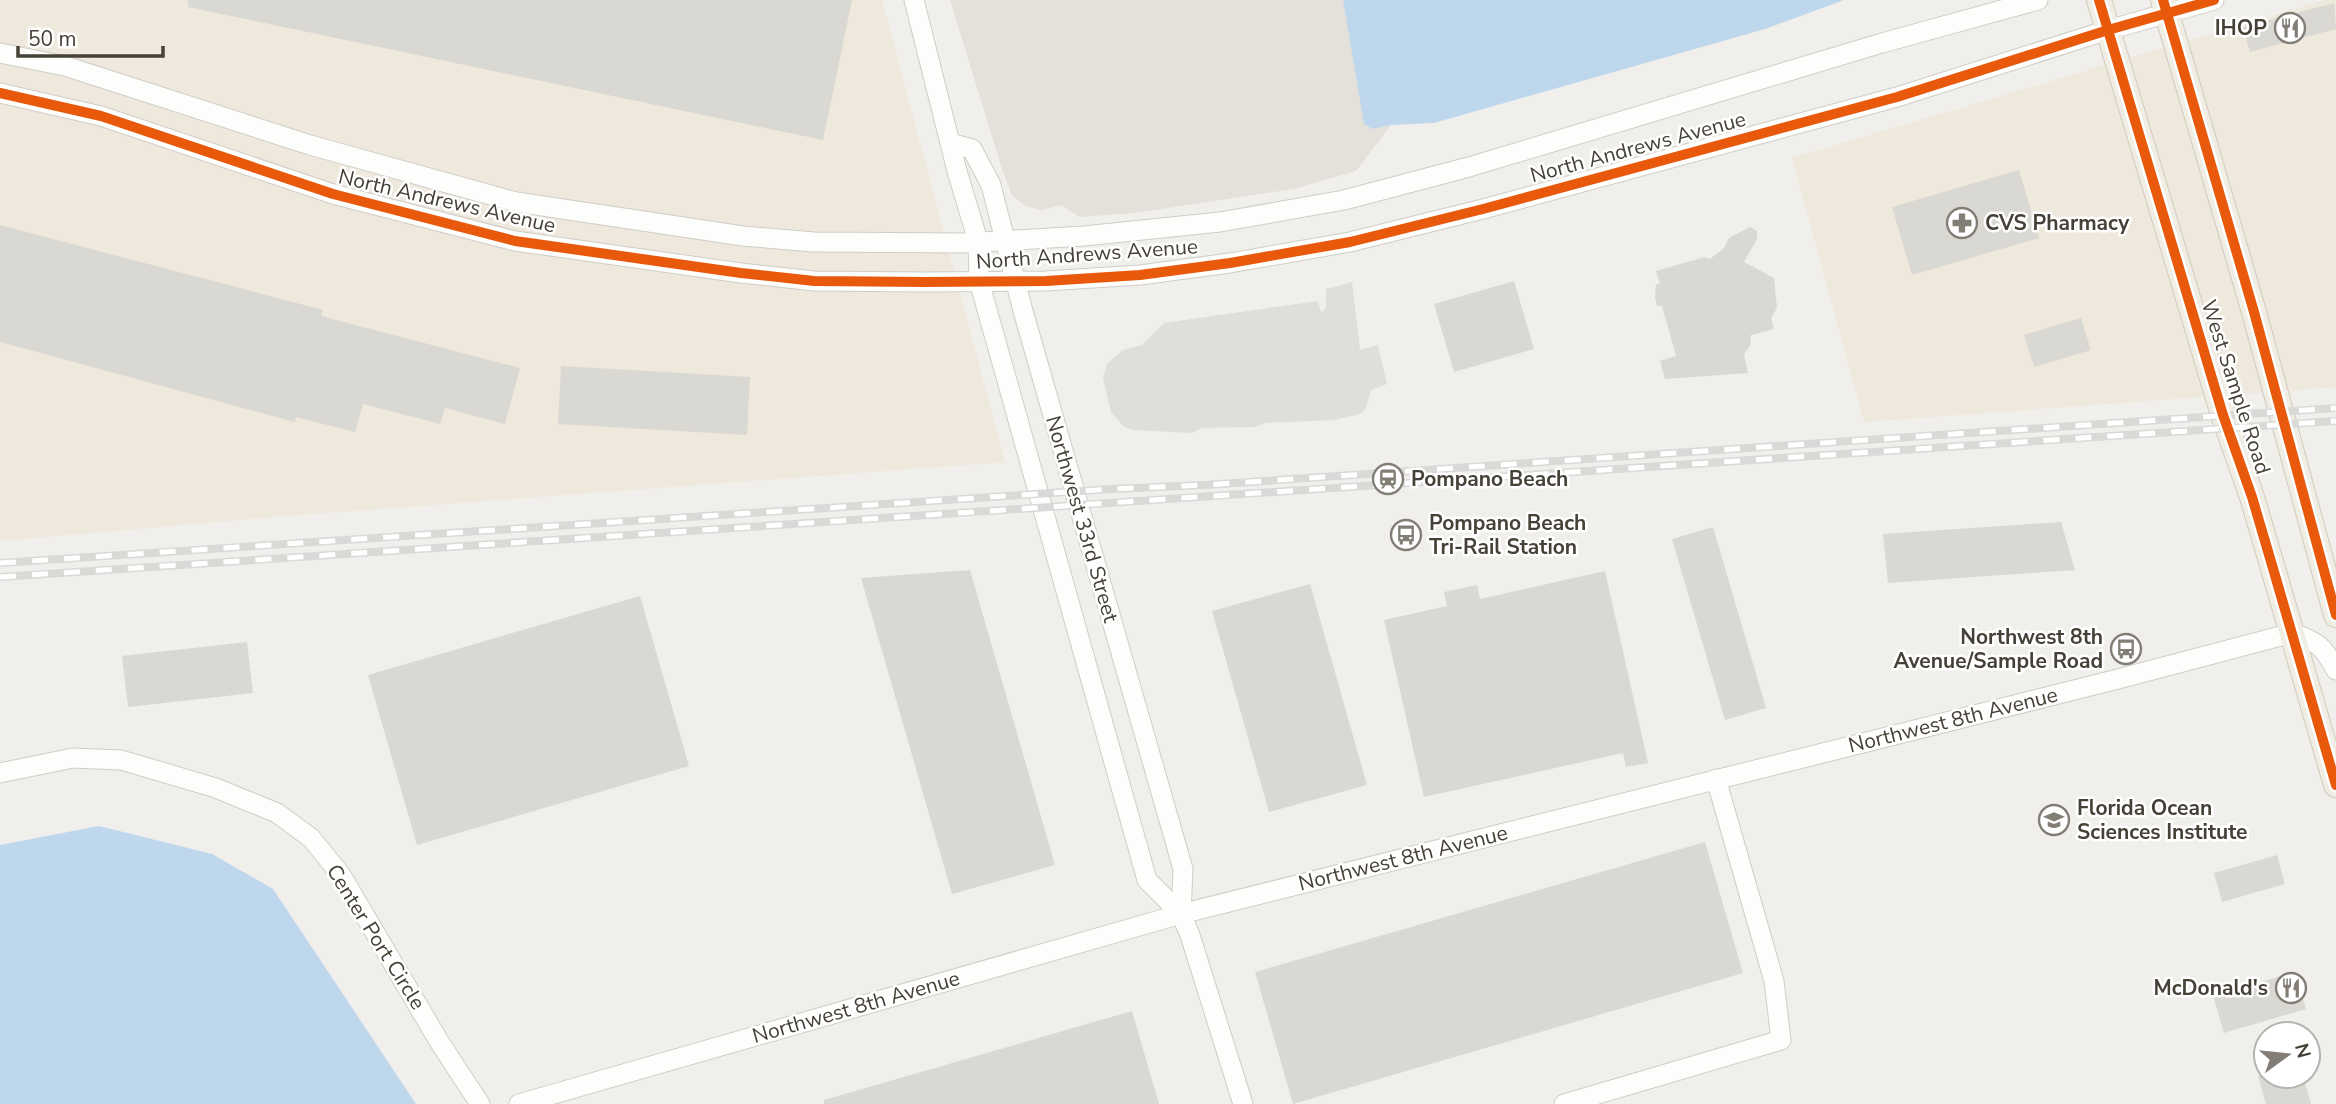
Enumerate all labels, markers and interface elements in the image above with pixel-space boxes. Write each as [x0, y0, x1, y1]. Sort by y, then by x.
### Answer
restaurant icon: IHOP [2273, 11, 2307, 45]
scale bar [18, 14, 163, 58]
place label: IHOP [2215, 14, 2267, 42]
text: 50 m [28, 25, 77, 53]
street label: North Andrews Avenue [1527, 105, 1749, 189]
street label: North Andrews Avenue [336, 162, 558, 240]
pharmacy icon: CVS Pharmacy [1945, 206, 1979, 240]
place label: CVS Pharmacy [1985, 209, 2130, 237]
street label: North Andrews Avenue [975, 232, 1199, 276]
street label: West Sample Road [2195, 296, 2277, 478]
street label: Northwest 33rd Street [1039, 413, 1125, 626]
station icon: Pompano Beach [1371, 462, 1405, 496]
place label: Pompano Beach [1411, 465, 1568, 493]
place label: Pompano Beach Tri-Rail Station [1429, 509, 1586, 561]
bus stop icon: Pompano Beach Tri-Rail Station [1389, 518, 1423, 552]
place label: Northwest 8th Avenue/Sample Road [1893, 623, 2103, 675]
bus stop icon: Northwest 8th Avenue/Sample Road [2109, 632, 2143, 666]
street label: Northwest 8th Avenue [1845, 680, 2061, 760]
place label: Florida Ocean Sciences Institute [2077, 794, 2248, 846]
school or university icon: Florida Ocean Sciences Institute [2037, 803, 2071, 837]
street label: Northwest 8th Avenue [1295, 818, 1511, 898]
street label: Center Port Circle [320, 859, 432, 1015]
street label: Northwest 8th Avenue [749, 964, 963, 1050]
restaurant icon: McDonald's [2274, 971, 2308, 1005]
place label: McDonald's [2153, 974, 2268, 1002]
north arrow [2252, 1020, 2322, 1090]
text: N [2288, 1041, 2317, 1061]

